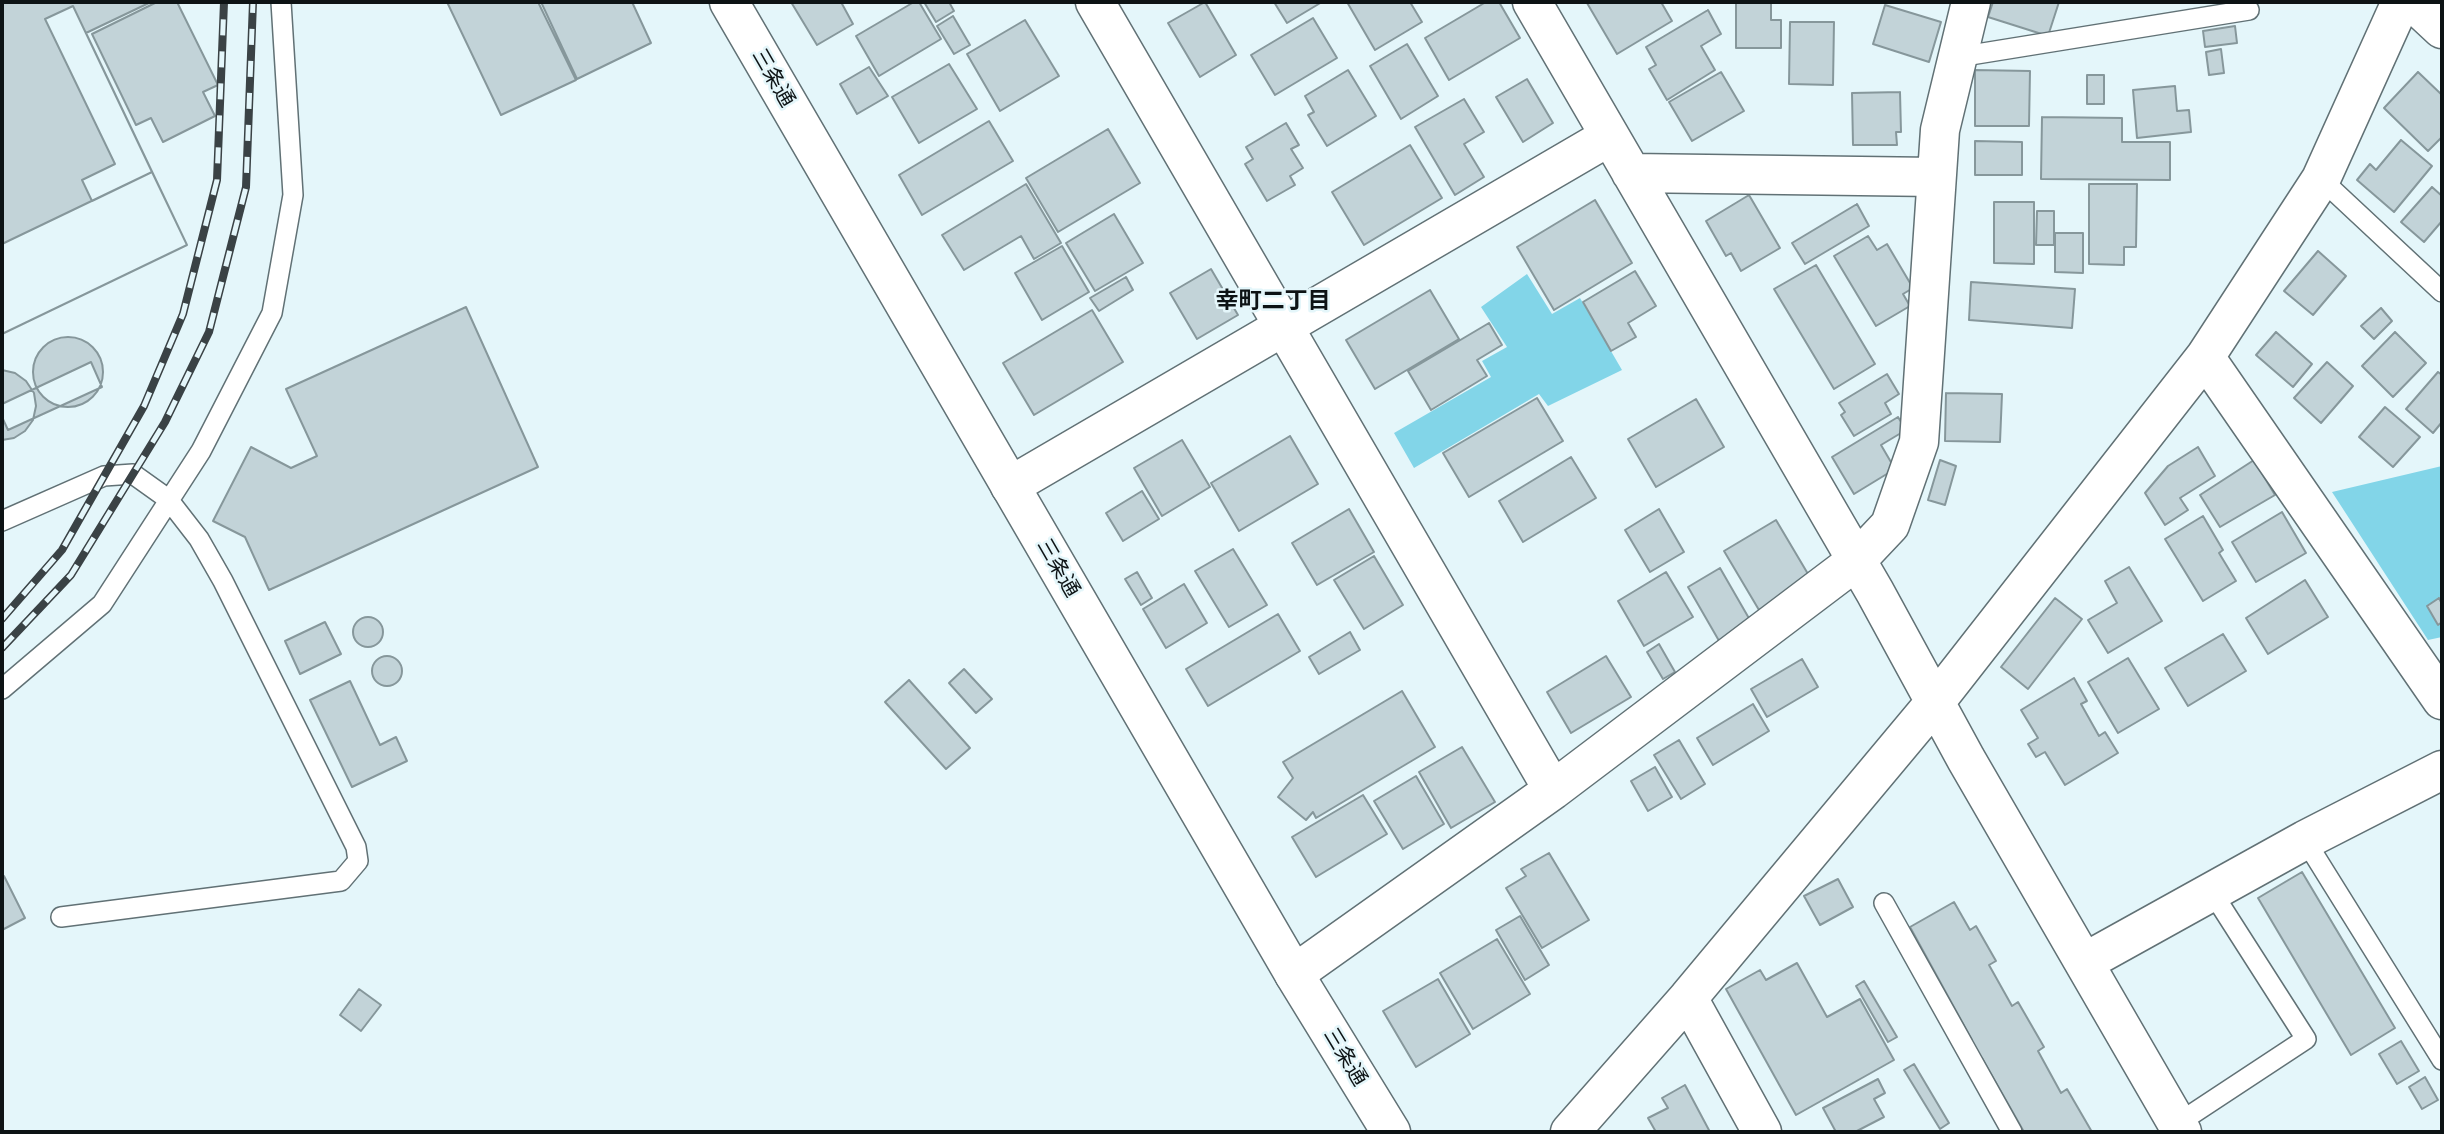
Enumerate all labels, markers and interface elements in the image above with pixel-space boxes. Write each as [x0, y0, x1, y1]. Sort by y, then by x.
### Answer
street label: 三条通 [746, 44, 800, 112]
district label: 幸町二丁目 [1216, 287, 1330, 315]
street label: 三条通 [1031, 534, 1085, 602]
street label: 三条通 [1318, 1024, 1372, 1090]

